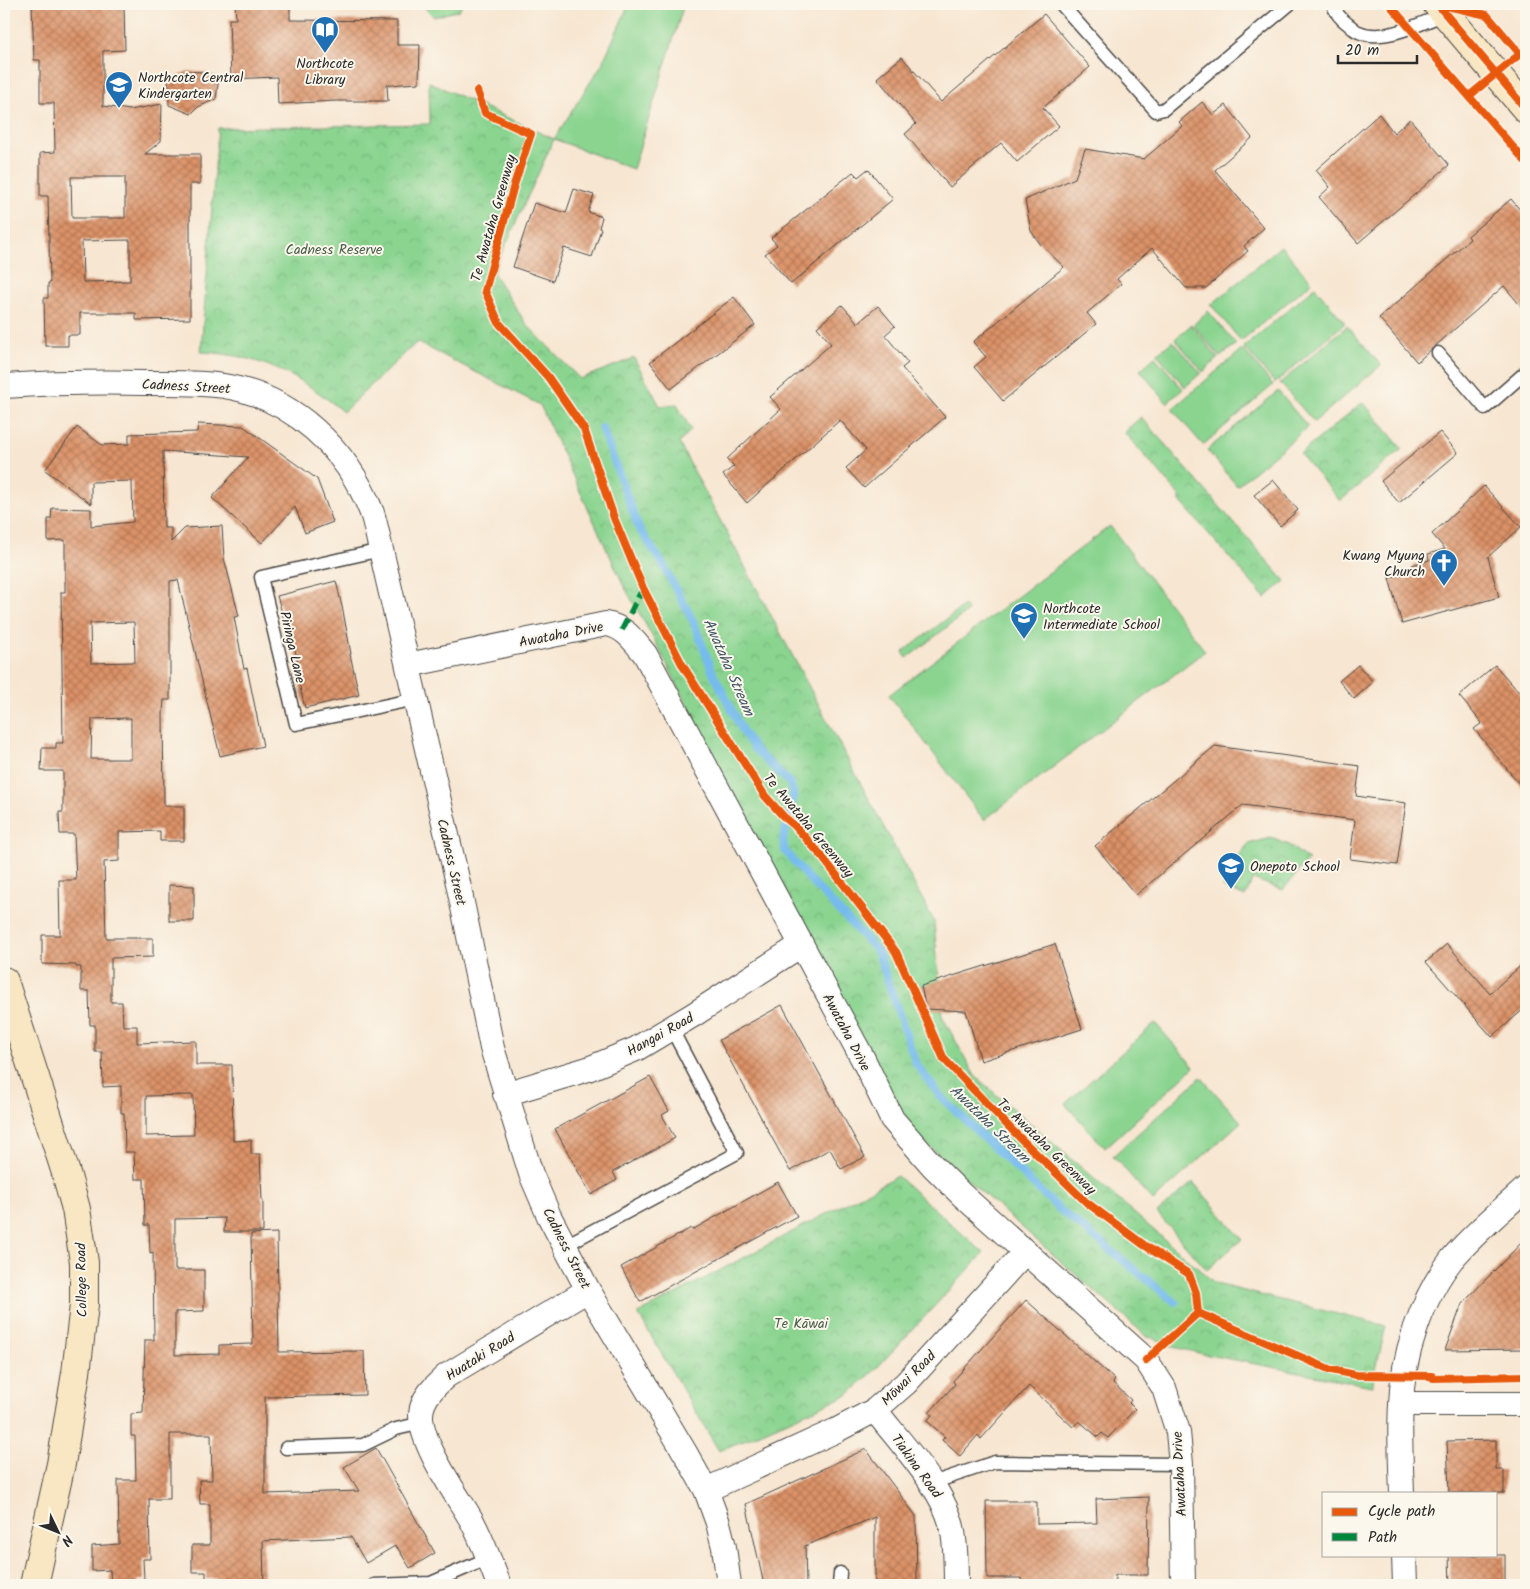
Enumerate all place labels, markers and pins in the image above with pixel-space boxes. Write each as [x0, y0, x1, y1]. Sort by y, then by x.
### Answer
library icon: Northcote Library [310, 15, 340, 54]
place label: Northcote Library [296, 53, 355, 91]
place label: Northcote Central Kindergarten [138, 67, 244, 105]
school or university icon: Northcote Central Kindergarten [104, 70, 134, 109]
place label: Kwang Myung Church [1343, 545, 1425, 583]
church icon: Kwang Myung Church [1429, 548, 1459, 587]
place label: Northcote Intermediate School [1043, 598, 1161, 636]
school or university icon: Northcote Intermediate School [1009, 601, 1039, 640]
school or university icon: Onepoto School [1216, 851, 1246, 890]
place label: Onepoto School [1250, 856, 1341, 878]

